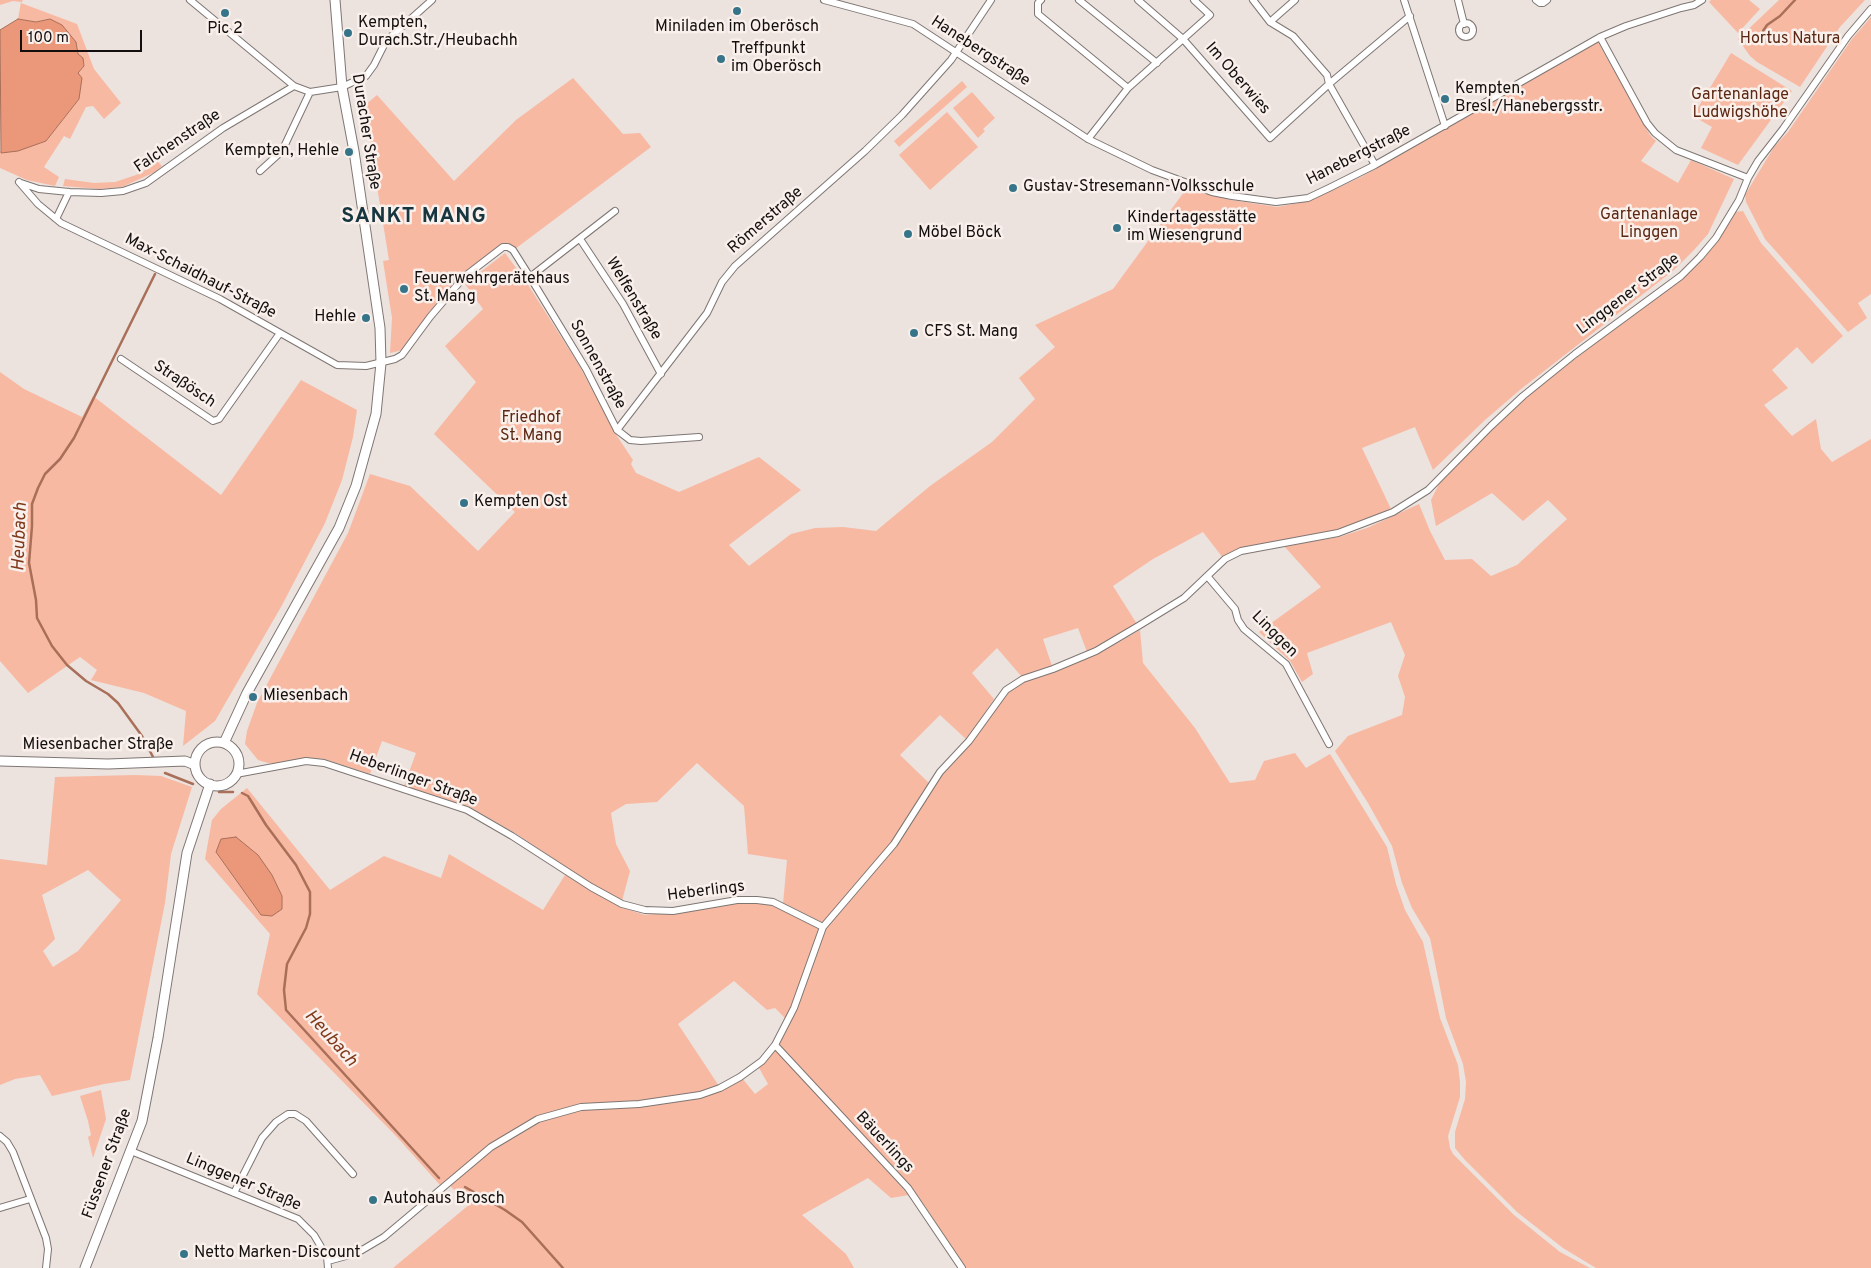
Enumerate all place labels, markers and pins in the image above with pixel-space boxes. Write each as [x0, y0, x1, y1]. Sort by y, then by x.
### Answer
marker: Miniladen im Oberösch [731, 5, 743, 17]
marker: Pic 2 [219, 7, 231, 19]
place label: Kempten, Durach.Str./Heubachh [358, 14, 518, 52]
place label: Miniladen im Oberösch [655, 18, 819, 38]
place label: Pic 2 [207, 20, 243, 40]
marker: Kempten, Durach.Str./Heubachh [342, 27, 354, 39]
place label: Treffpunkt im Oberösch [731, 40, 821, 78]
marker: Treffpunkt im Oberösch [715, 53, 727, 65]
place label: Kempten, Bresl./Hanebergsstr. [1455, 80, 1602, 118]
marker: Kempten, Bresl./Hanebergsstr. [1439, 93, 1451, 105]
place label: Kempten, Hehle [224, 142, 339, 162]
marker: Kempten, Hehle [343, 146, 355, 158]
place label: Gustav-Stresemann-Volksschule [1023, 178, 1254, 198]
marker: Gustav-Stresemann-Volksschule [1007, 182, 1019, 194]
place label: Kindertagesstätte im Wiesengrund [1127, 209, 1256, 247]
marker: Kindertagesstätte im Wiesengrund [1111, 222, 1123, 234]
place label: Möbel Böck [918, 224, 1002, 244]
marker: Möbel Böck [902, 228, 914, 240]
place label: Feuerwehrgerätehaus St. Mang [414, 270, 570, 308]
marker: Feuerwehrgerätehaus St. Mang [398, 283, 410, 295]
place label: Hehle [314, 308, 356, 328]
marker: Hehle [360, 312, 372, 324]
place label: CFS St. Mang [924, 323, 1018, 343]
marker: CFS St. Mang [908, 327, 920, 339]
place label: Kempten Ost [474, 493, 568, 513]
marker: Kempten Ost [458, 497, 470, 509]
place label: Miesenbach [263, 687, 348, 707]
marker: Miesenbach [247, 691, 259, 703]
place label: Autohaus Brosch [383, 1190, 505, 1210]
marker: Autohaus Brosch [367, 1194, 379, 1206]
place label: Netto Marken-Discount [194, 1244, 361, 1264]
marker: Netto Marken-Discount [178, 1248, 190, 1260]

